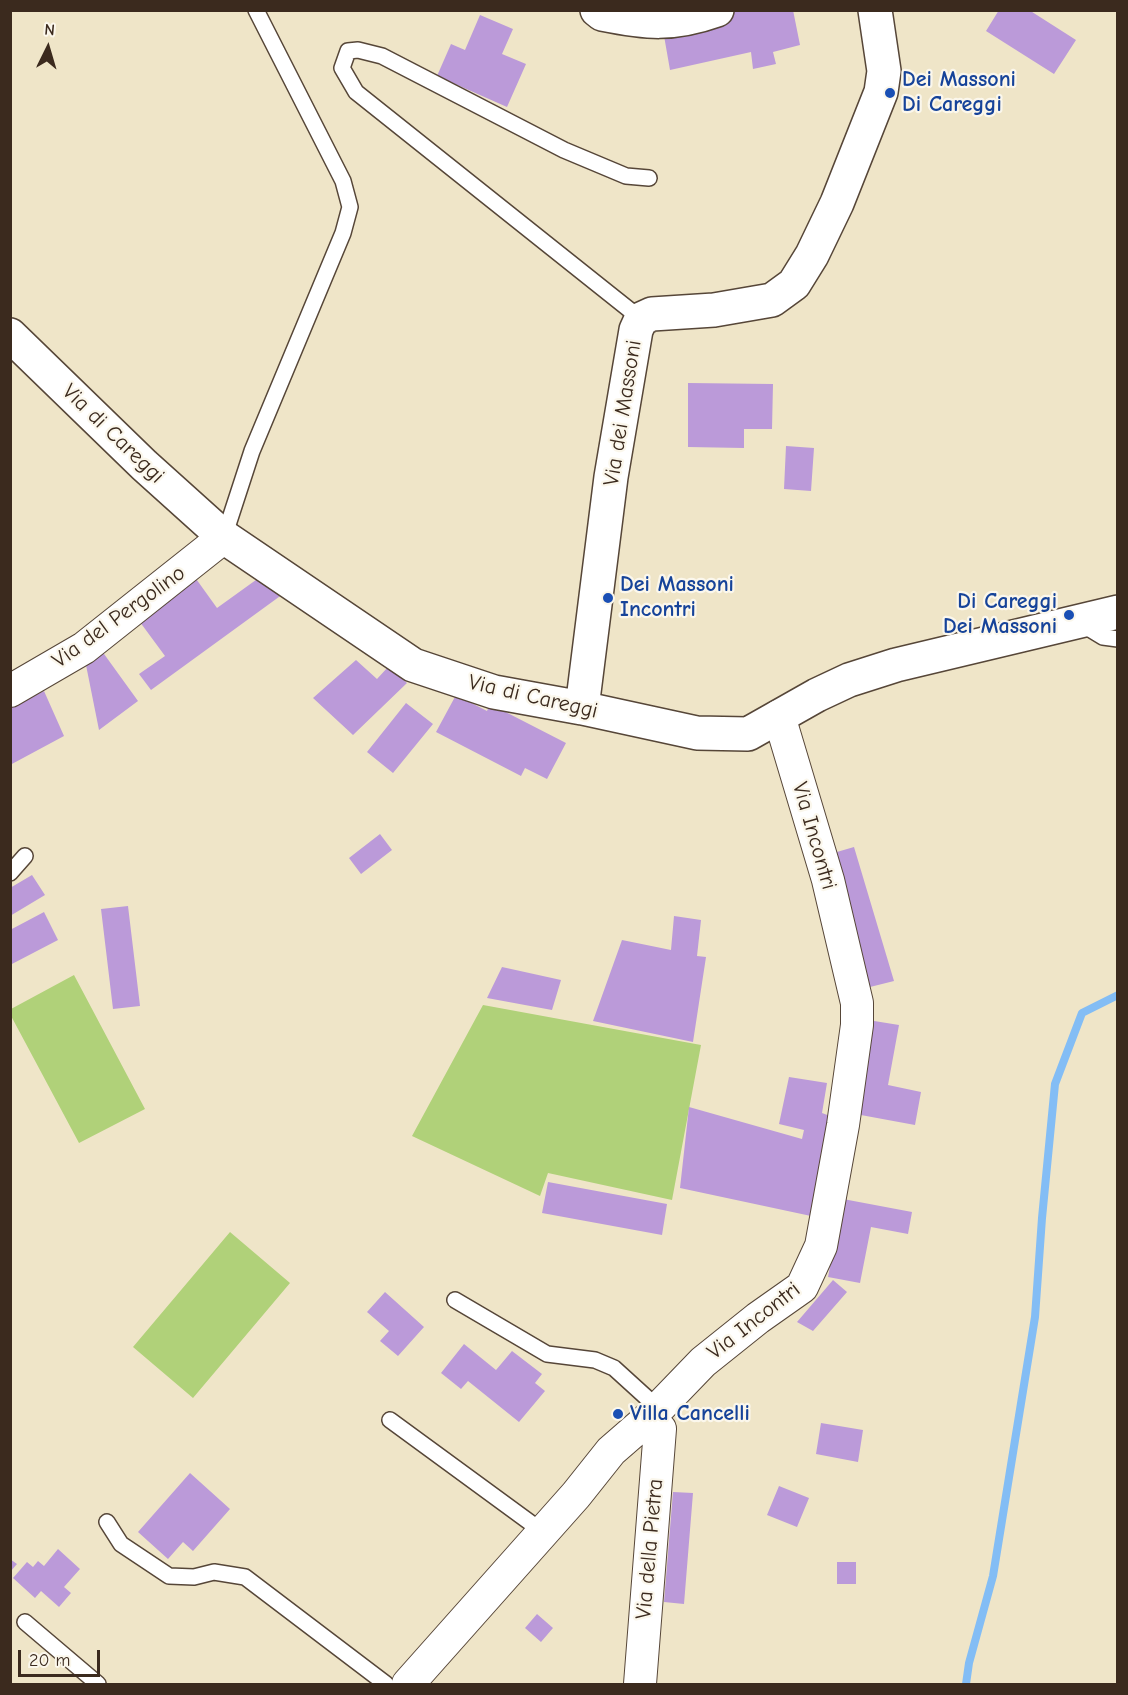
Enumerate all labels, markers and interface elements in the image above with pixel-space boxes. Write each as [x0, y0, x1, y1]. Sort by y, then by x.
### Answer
north arrow [18, 18, 78, 78]
text: N [44, 21, 56, 39]
place label: Dei Massoni Di Careggi [902, 67, 1016, 118]
marker: Dei Massoni Di Careggi [883, 86, 897, 100]
street label: Via dei Massoni [598, 338, 648, 488]
street label: Via di Careggi [56, 379, 170, 489]
street label: Via del Pergolino [47, 560, 191, 674]
place label: Dei Massoni Incontri [620, 572, 734, 624]
place label: Di Careggi Dei Massoni [943, 589, 1057, 640]
marker: Dei Massoni Incontri [601, 591, 615, 605]
marker: Di Careggi Dei Massoni [1062, 608, 1076, 622]
street label: Via di Careggi [466, 669, 600, 725]
street label: Via Incontri [786, 779, 842, 893]
street label: Via Incontri [702, 1277, 806, 1365]
place label: Villa Cancelli [630, 1401, 750, 1427]
marker: Villa Cancelli [611, 1407, 625, 1421]
street label: Via della Pietra [631, 1478, 669, 1620]
scale bar [21, 1638, 104, 1676]
text: 20 m [29, 1650, 70, 1671]

